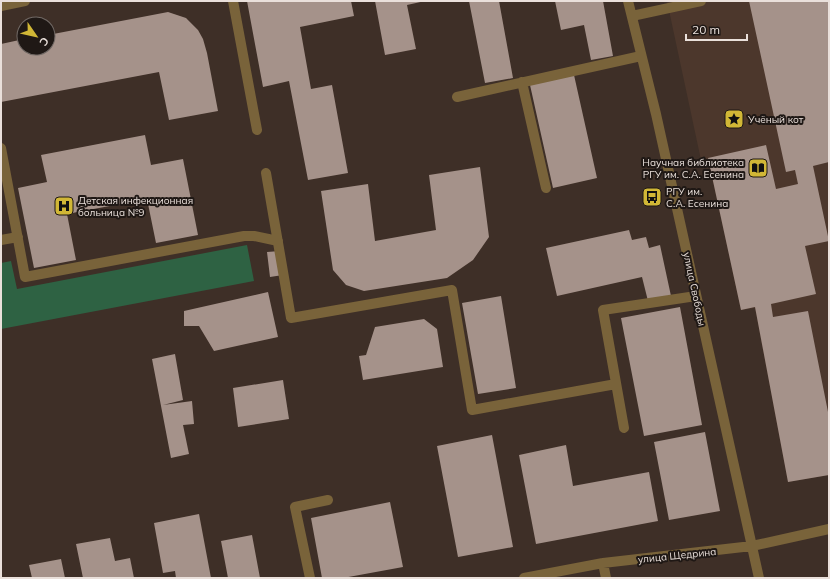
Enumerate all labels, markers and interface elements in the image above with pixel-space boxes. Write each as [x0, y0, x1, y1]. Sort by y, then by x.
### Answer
north arrow [16, 16, 56, 56]
scale bar [686, 16, 747, 42]
text: 20 m [692, 22, 720, 37]
text: С [36, 35, 52, 49]
place icon: Учëный кот [723, 108, 745, 130]
place label: Учëный кот [747, 113, 804, 126]
place label: Научная библиотека РГУ им. С.А. Есенина [642, 156, 744, 181]
library icon: Научная библиотека РГУ им. С.А. Есенина [747, 157, 769, 179]
place label: РГУ им. С.А. Есенина [666, 185, 728, 210]
bus stop icon: РГУ им. С.А. Есенина [641, 186, 663, 208]
place label: Детская инфекционная больница №9 [78, 194, 193, 219]
hospital icon: Детская инфекционная больница №9 [53, 195, 75, 217]
street label: улица Свободы [680, 251, 709, 327]
street label: улица Щедрина [637, 545, 717, 566]

